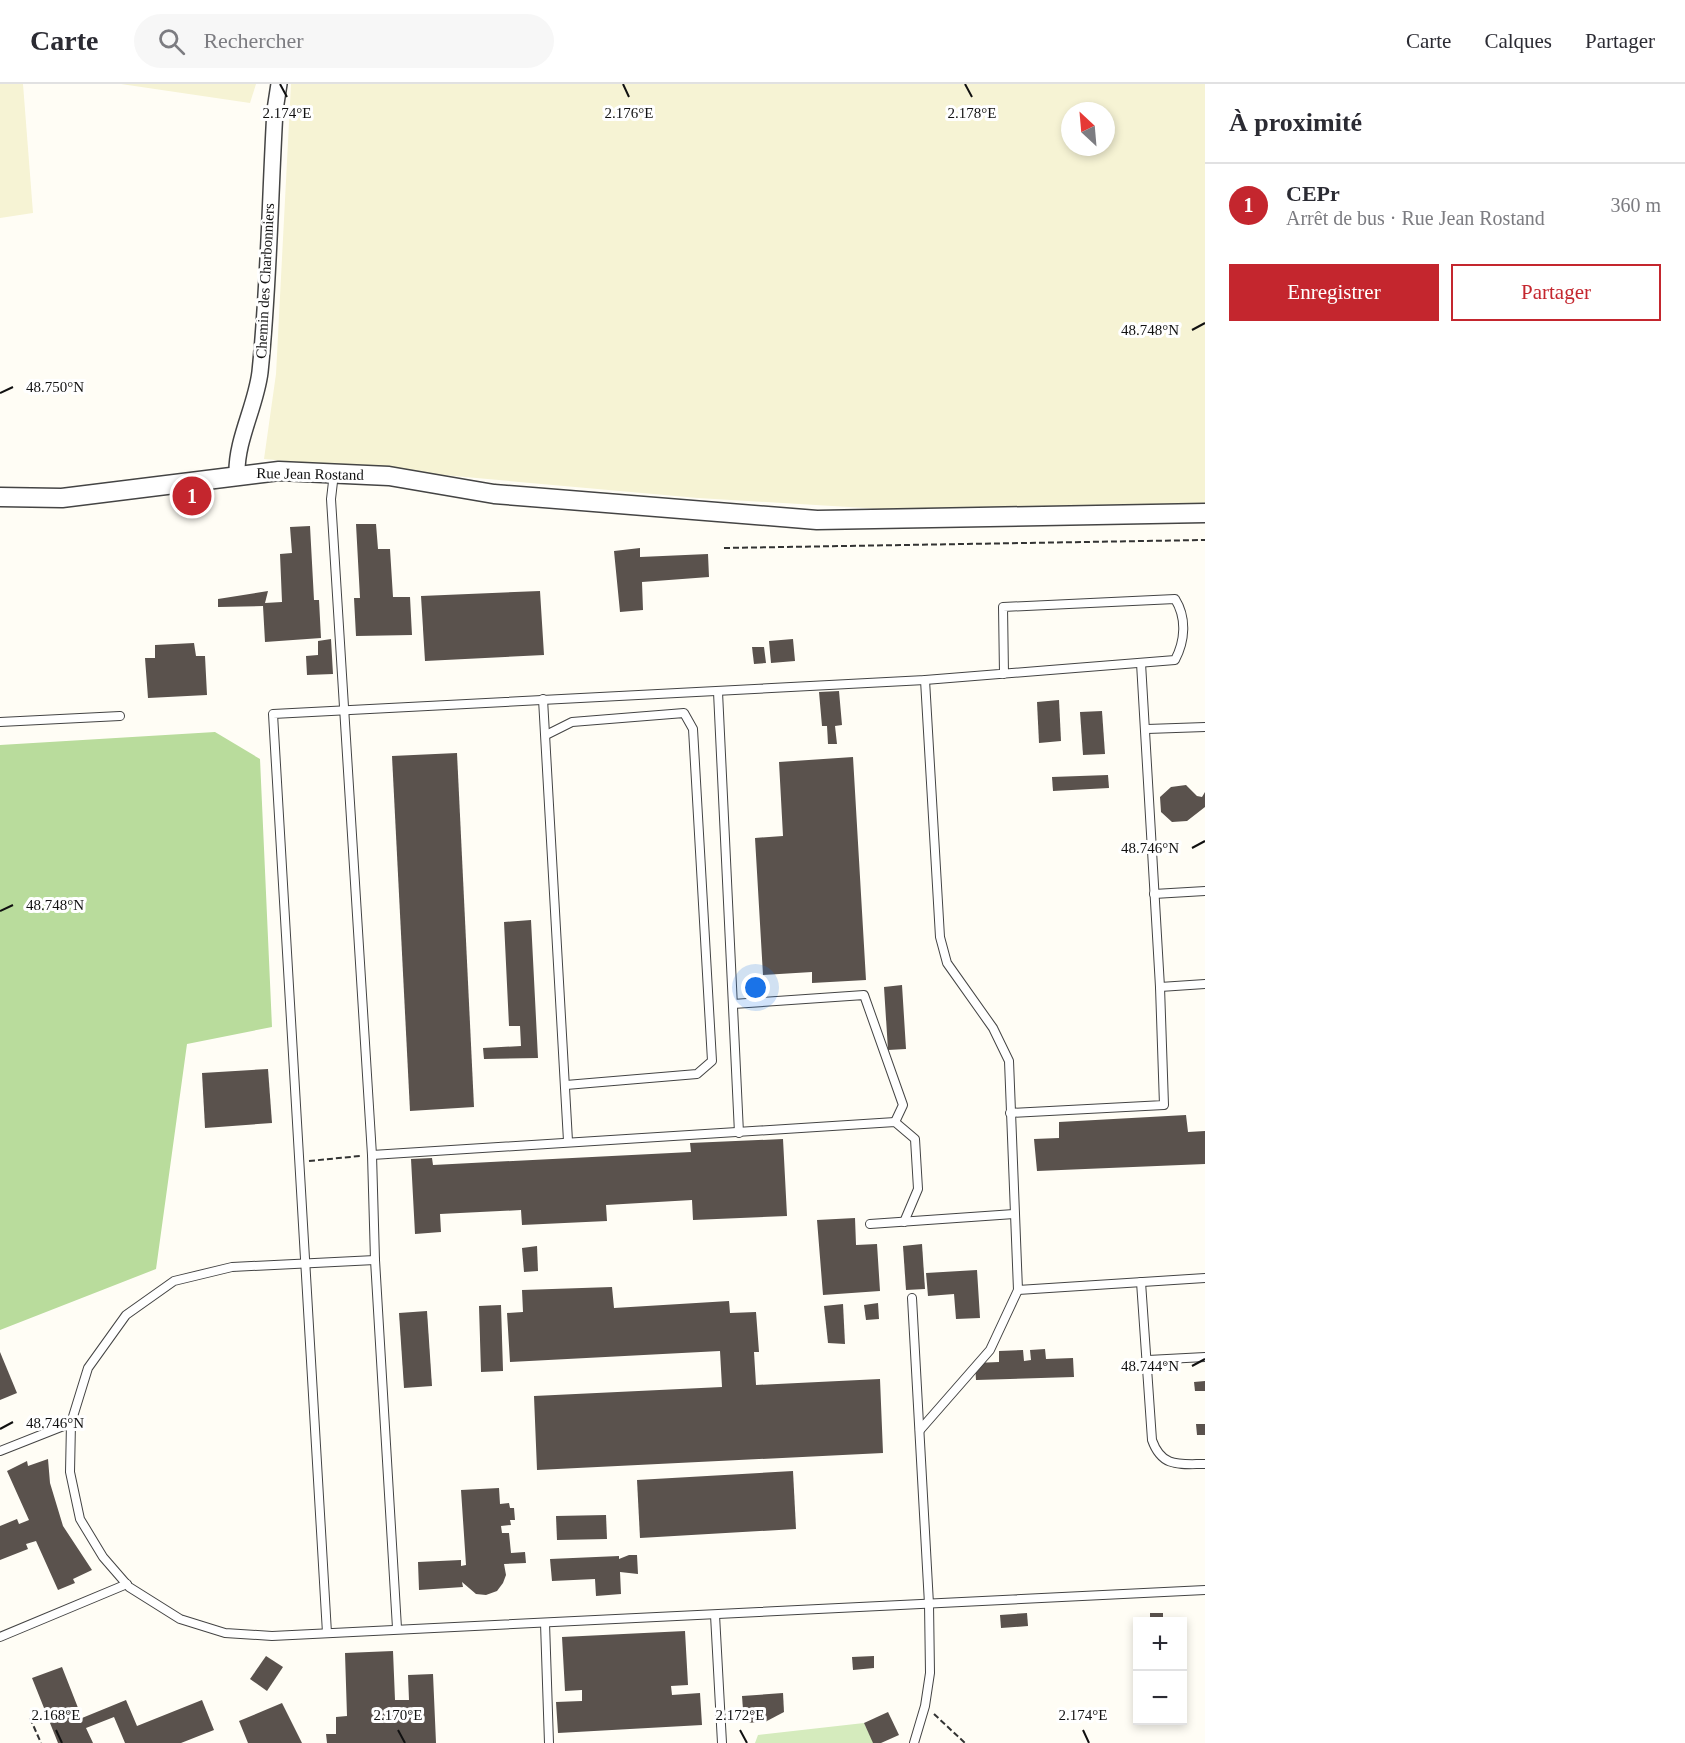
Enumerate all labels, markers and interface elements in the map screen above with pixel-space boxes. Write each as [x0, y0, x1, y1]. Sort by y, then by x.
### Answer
search box [134, 14, 554, 68]
text: Carte [30, 25, 98, 56]
icon: search [155, 25, 188, 58]
text: Rechercher [203, 28, 304, 53]
text: Carte [1406, 29, 1451, 53]
text: Calques [1484, 29, 1552, 53]
text: Partager [1585, 29, 1655, 53]
north arrow [1061, 102, 1115, 156]
text: 2.174°E [263, 105, 311, 121]
text: 2.176°E [605, 105, 653, 121]
text: 2.178°E [948, 105, 996, 121]
text: À proximité [1229, 108, 1362, 137]
text: CEPr [1286, 181, 1340, 206]
text: 1 [1244, 194, 1254, 216]
text: 360 m [1610, 194, 1661, 216]
street label: Chemin des Charbonniers [253, 203, 277, 359]
text: Arrêt de bus · Rue Jean Rostand [1286, 207, 1545, 229]
button: Enregistrer [1229, 264, 1439, 321]
button: Partager [1451, 264, 1661, 321]
text: 48.748°N [1121, 322, 1179, 338]
text: 48.750°N [26, 379, 84, 395]
street label: Rue Jean Rostand [256, 465, 364, 483]
pin: 1 [172, 474, 212, 518]
text: 48.746°N [1121, 840, 1179, 856]
text: 48.748°N [26, 897, 84, 913]
your location [741, 973, 770, 1002]
text: 48.744°N [1121, 1358, 1179, 1374]
text: 48.746°N [26, 1415, 84, 1431]
map controls [1133, 1617, 1187, 1725]
button: + [1133, 1617, 1187, 1671]
button: − [1133, 1671, 1187, 1725]
text: 2.168°E [32, 1707, 80, 1723]
text: 2.170°E [374, 1707, 422, 1723]
text: 2.172°E [716, 1707, 764, 1723]
text: 2.174°E [1059, 1707, 1107, 1723]

